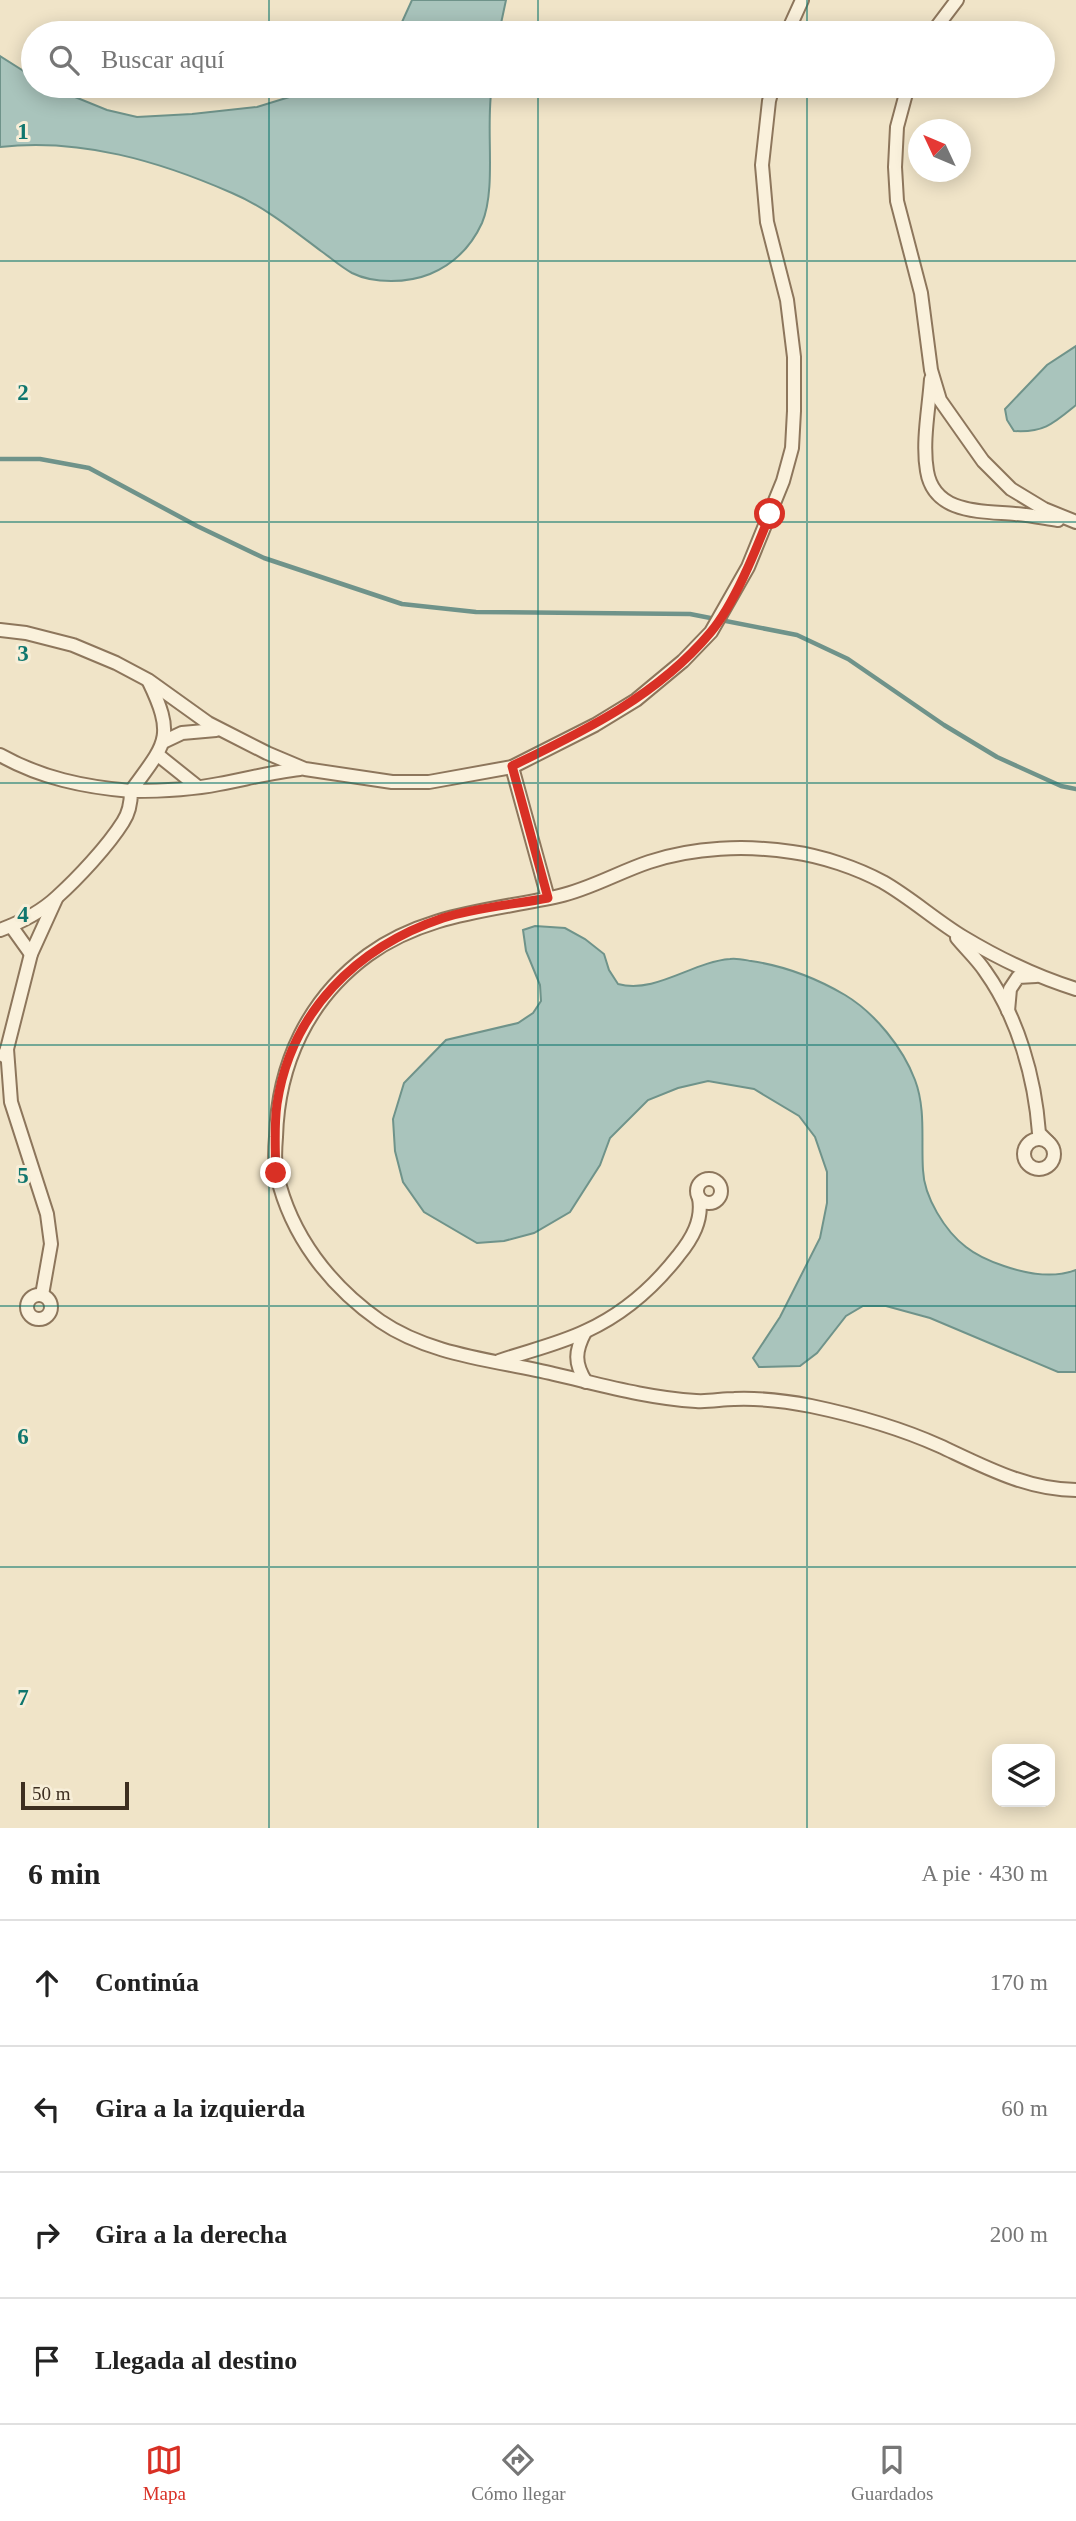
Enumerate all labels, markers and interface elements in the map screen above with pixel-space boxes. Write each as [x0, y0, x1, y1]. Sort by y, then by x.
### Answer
search box [21, 21, 1055, 98]
icon: search [45, 41, 83, 79]
text: Buscar aquí [101, 45, 224, 74]
text: 1 [17, 119, 29, 144]
north arrow [908, 119, 971, 182]
text: 2 [17, 380, 29, 405]
route start [754, 498, 785, 529]
text: 3 [17, 641, 29, 666]
text: 4 [17, 902, 29, 927]
route end [260, 1157, 291, 1188]
text: 5 [17, 1163, 29, 1188]
text: 6 [17, 1424, 29, 1449]
text: 7 [17, 1685, 29, 1710]
map controls [992, 1744, 1055, 1807]
button: layers [992, 1744, 1055, 1807]
scale bar [21, 1779, 130, 1811]
text: 50 m [32, 1783, 71, 1804]
text: 6 min [28, 1857, 101, 1890]
text: A pie · 430 m [922, 1861, 1048, 1886]
icon: ahead [28, 1964, 66, 2002]
text: Continúa [95, 1968, 199, 1997]
text: 170 m [990, 1970, 1048, 1995]
icon: left [28, 2090, 66, 2128]
text: Gira a la izquierda [95, 2094, 305, 2123]
text: 60 m [1001, 2096, 1048, 2121]
icon: right [28, 2216, 66, 2254]
text: Gira a la derecha [95, 2220, 287, 2249]
text: 200 m [990, 2222, 1048, 2247]
icon: arrive [28, 2342, 66, 2380]
text: Llegada al destino [95, 2346, 297, 2375]
tab: Mapa [143, 2441, 186, 2505]
tab: Cómo llegar [471, 2441, 566, 2505]
tab: Guardados [851, 2441, 933, 2505]

